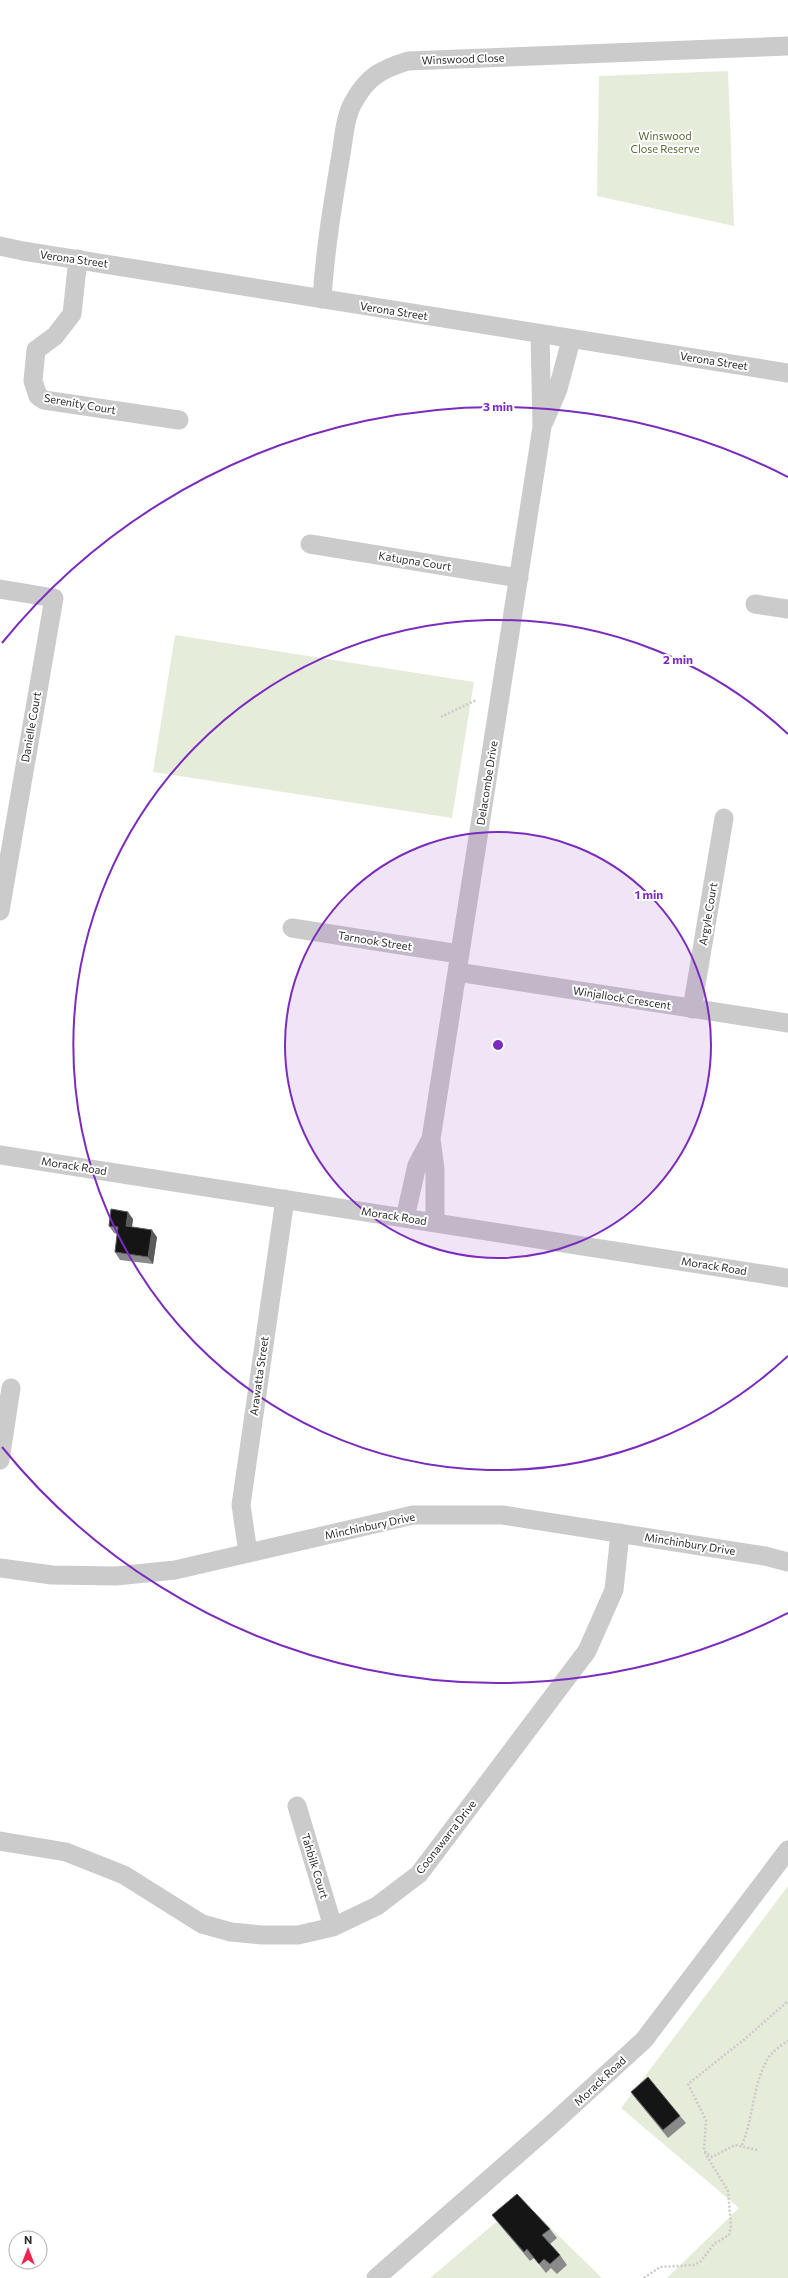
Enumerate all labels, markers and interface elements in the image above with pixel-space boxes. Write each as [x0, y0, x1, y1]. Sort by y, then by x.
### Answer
street label: Winswood Close [421, 51, 505, 66]
park label: Winswood Close Reserve [631, 129, 700, 155]
street label: Verona Street [39, 247, 109, 270]
street label: Verona Street [359, 299, 429, 322]
street label: Verona Street [679, 349, 749, 372]
street label: Serenity Court [43, 391, 118, 416]
text: 3 min [483, 399, 513, 413]
street label: Katupna Court [378, 548, 453, 573]
text: 2 min [663, 652, 693, 666]
street label: Danielle Court [18, 690, 43, 763]
street label: Delacombe Drive [473, 740, 500, 826]
street label: Argyle Court [696, 881, 720, 946]
text: 1 min [635, 887, 663, 901]
street label: Tarnook Street [337, 928, 414, 953]
street label: Winjallock Crescent [572, 983, 673, 1012]
centre of rings [491, 1038, 505, 1052]
street label: Morack Road [40, 1154, 108, 1177]
street label: Morack Road [360, 1204, 428, 1227]
street label: Morack Road [680, 1254, 748, 1277]
street label: Arawatta Street [247, 1335, 271, 1416]
street label: Minchinbury Drive [324, 1510, 416, 1541]
street label: Minchinbury Drive [644, 1530, 737, 1557]
street label: Coonawarra Drive [413, 1797, 479, 1876]
street label: Tahbilk Court [299, 1832, 332, 1901]
street label: Morack Road [571, 2053, 628, 2108]
north arrow [8, 2230, 48, 2270]
text: N [24, 2233, 32, 2246]

